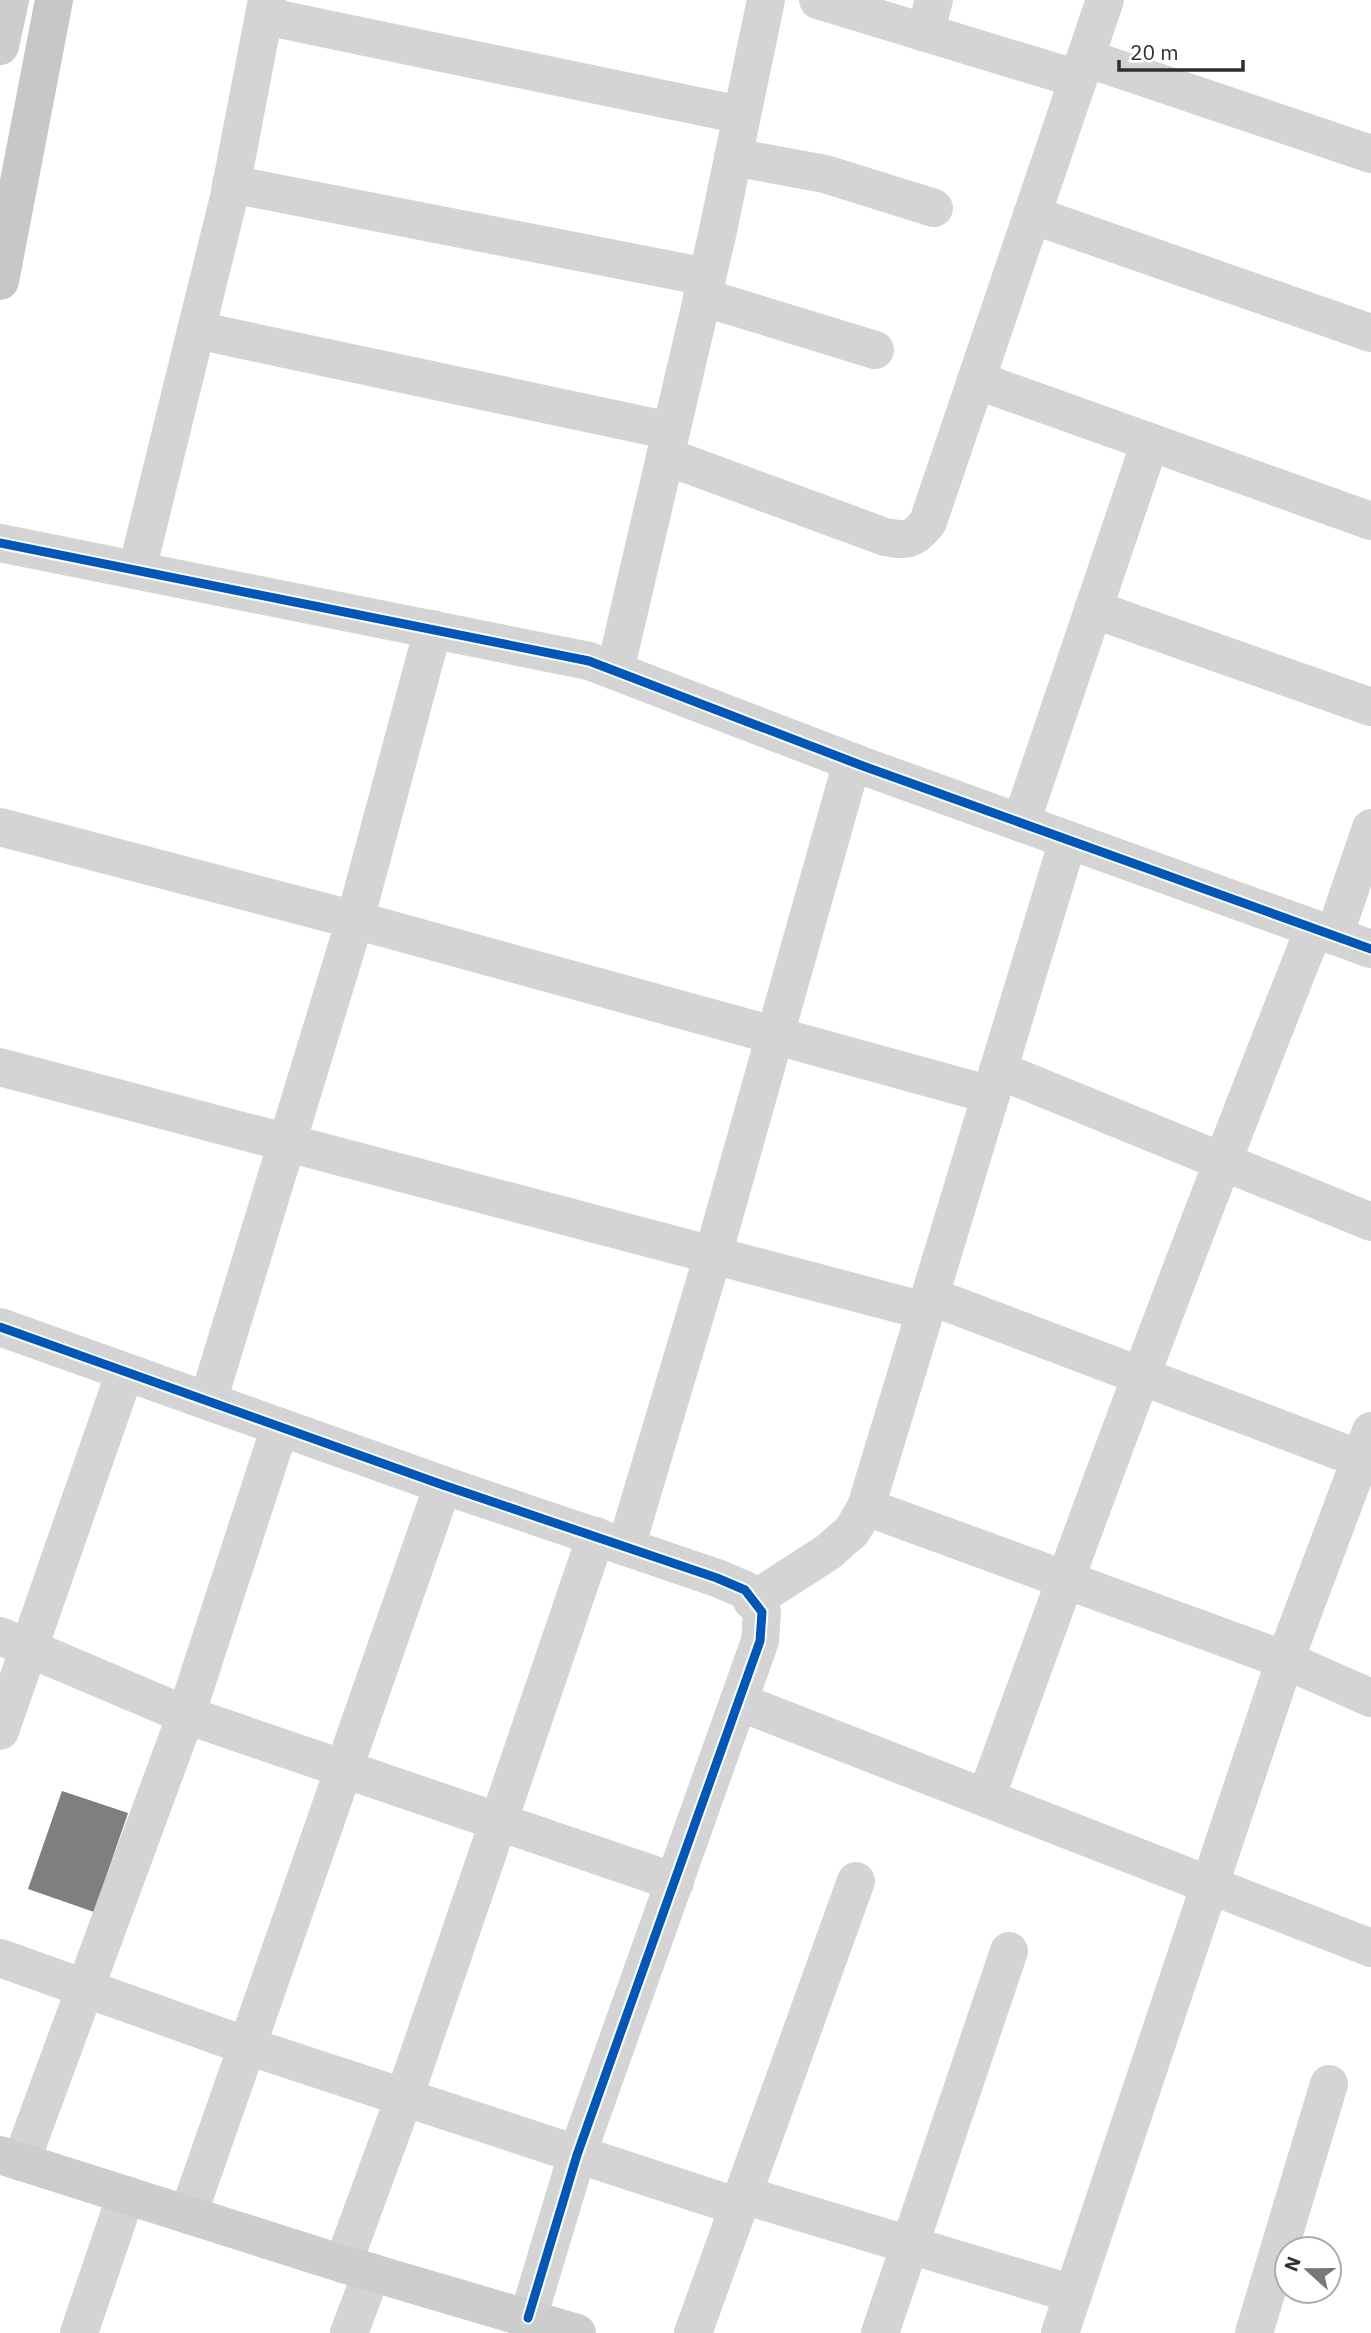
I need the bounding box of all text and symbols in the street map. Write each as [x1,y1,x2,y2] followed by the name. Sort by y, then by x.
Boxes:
[1119,28,1243,72] scale bar
[1130,38,1179,66] text: 20 m
[1273,2235,1343,2305] north arrow
[1278,2253,1306,2275] text: N

